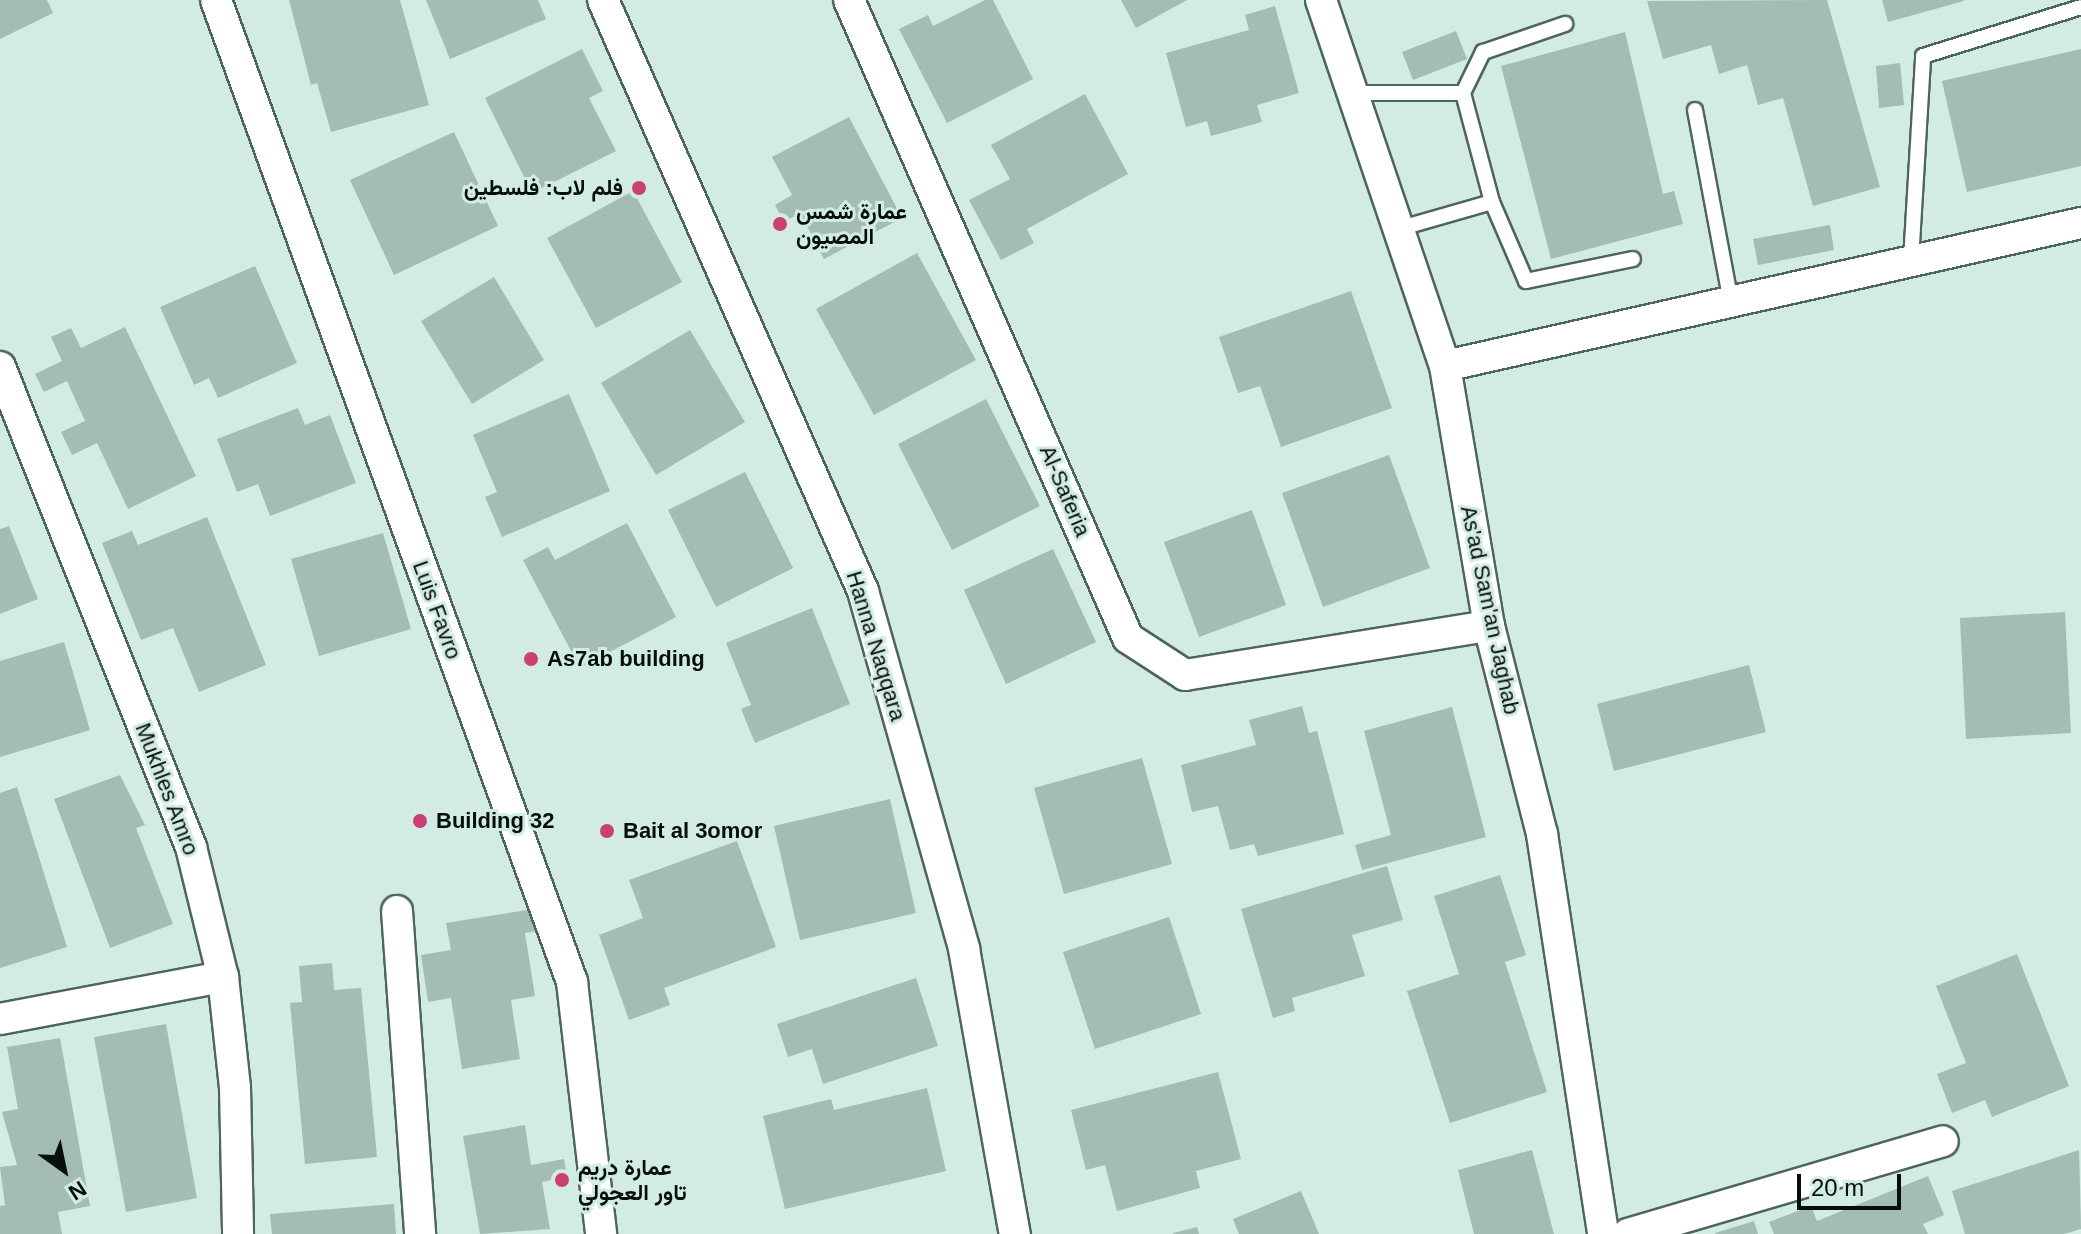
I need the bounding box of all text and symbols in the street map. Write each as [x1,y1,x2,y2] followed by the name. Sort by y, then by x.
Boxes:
[464,175,623,201] place label: فلم لاب: فلسطين
[630,179,648,197] marker: فلم لاب: فلسطين
[796,198,907,250] place label: عمارة شمس المصيون
[771,215,789,233] marker: عمارة شمس المصيون
[1034,441,1096,541] street label: Al-Saferia
[1455,503,1525,717] street label: As'ad Sam'an Jaghab
[407,557,467,663] street label: Luis Favro
[841,568,911,724] street label: Hanna Naqqara
[547,646,705,672] place label: As7ab building
[522,650,540,668] marker: As7ab building
[129,719,205,859] street label: Mukhles Amro
[436,808,555,834] place label: Building 32
[411,812,429,830] marker: Building 32
[623,818,762,844] place label: Bait al 3omor
[598,822,616,840] marker: Bait al 3omor
[24,1130,104,1210] north arrow
[578,1154,687,1206] place label: عمارة دريم تاور العجولي
[1801,1158,1905,1208] scale bar
[553,1171,571,1189] marker: عمارة دريم تاور العجولي
[1811,1174,1864,1201] text: 20 m
[64,1176,91,1205] text: N

